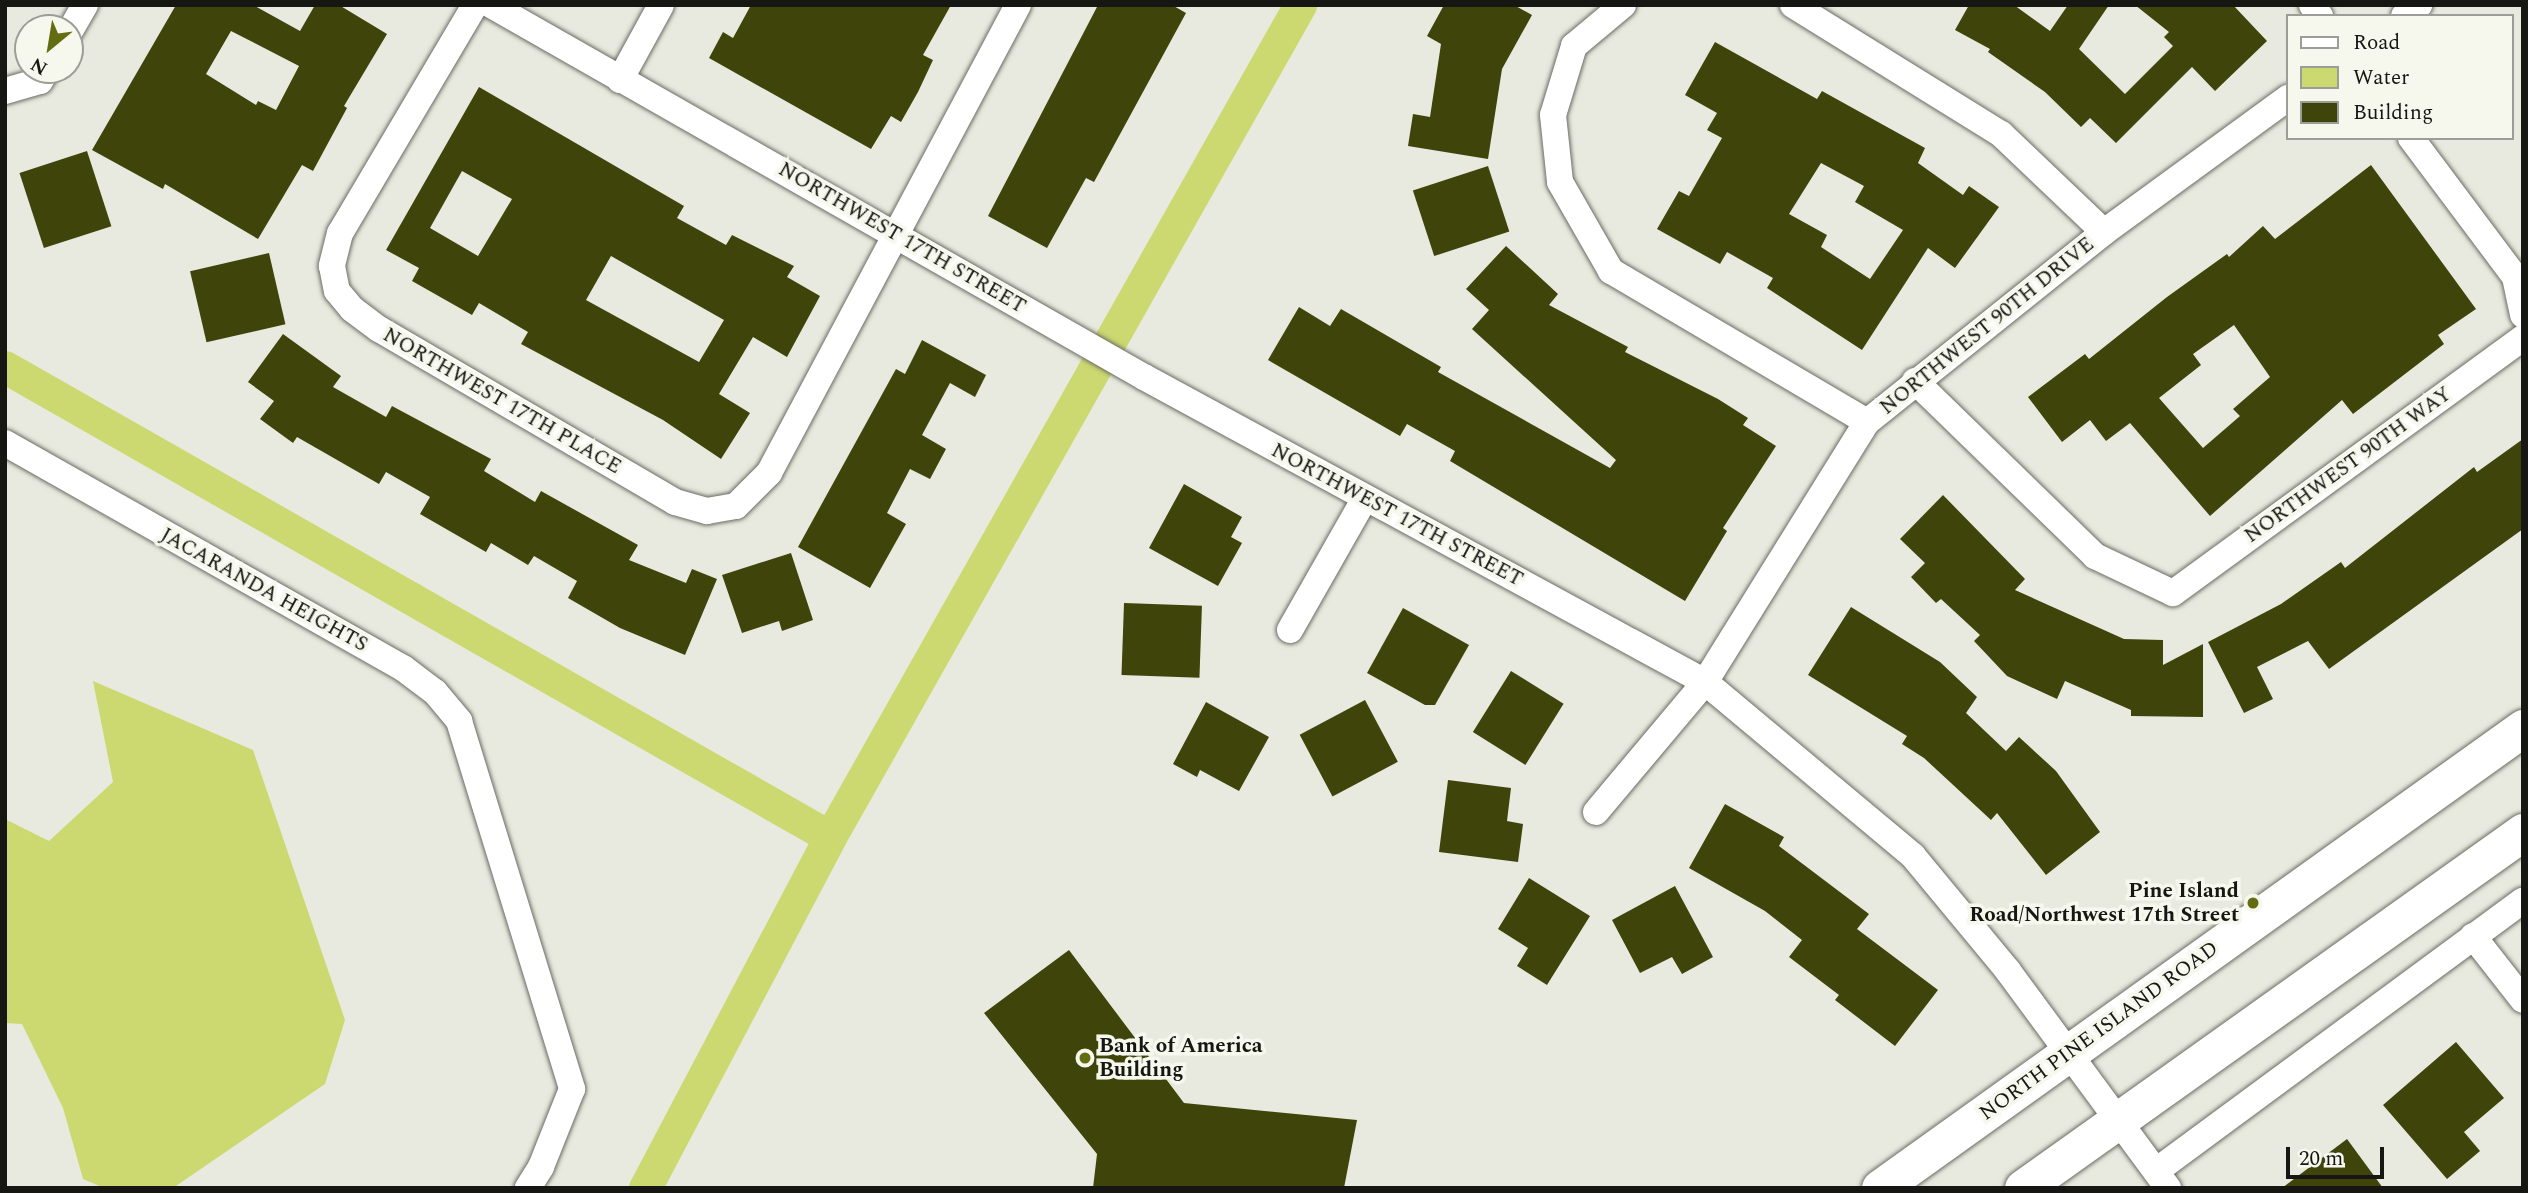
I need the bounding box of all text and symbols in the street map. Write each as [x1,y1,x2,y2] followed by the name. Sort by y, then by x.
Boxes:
[14,14,84,84] north arrow
[2286,14,2514,140] legend
[2353,27,2400,59] text: Road
[25,49,53,82] text: N
[2353,62,2409,94] text: Water
[2353,97,2433,129] text: Building
[774,157,1030,319] street label: NORTHWEST 17TH STREET
[1875,232,2099,420] street label: NORTHWEST 90TH DRIVE
[378,322,626,480] street label: NORTHWEST 17TH PLACE
[2240,381,2456,549] street label: NORTHWEST 90TH WAY
[1267,438,1527,592] street label: NORTHWEST 17TH STREET
[156,522,372,658] street label: JACARANDA HEIGHTS
[1969,878,2239,928] place label: Pine Island Road/Northwest 17th Street
[2245,895,2261,911] marker: Pine Island Road/Northwest 17th Street
[1975,936,2223,1126] street label: NORTH PINE ISLAND ROAD
[1099,1033,1263,1083] place label: Bank of America Building
[1077,1050,1093,1066] marker: Bank of America Building
[2290,1134,2388,1178] scale bar
[2299,1143,2343,1175] text: 20 m

